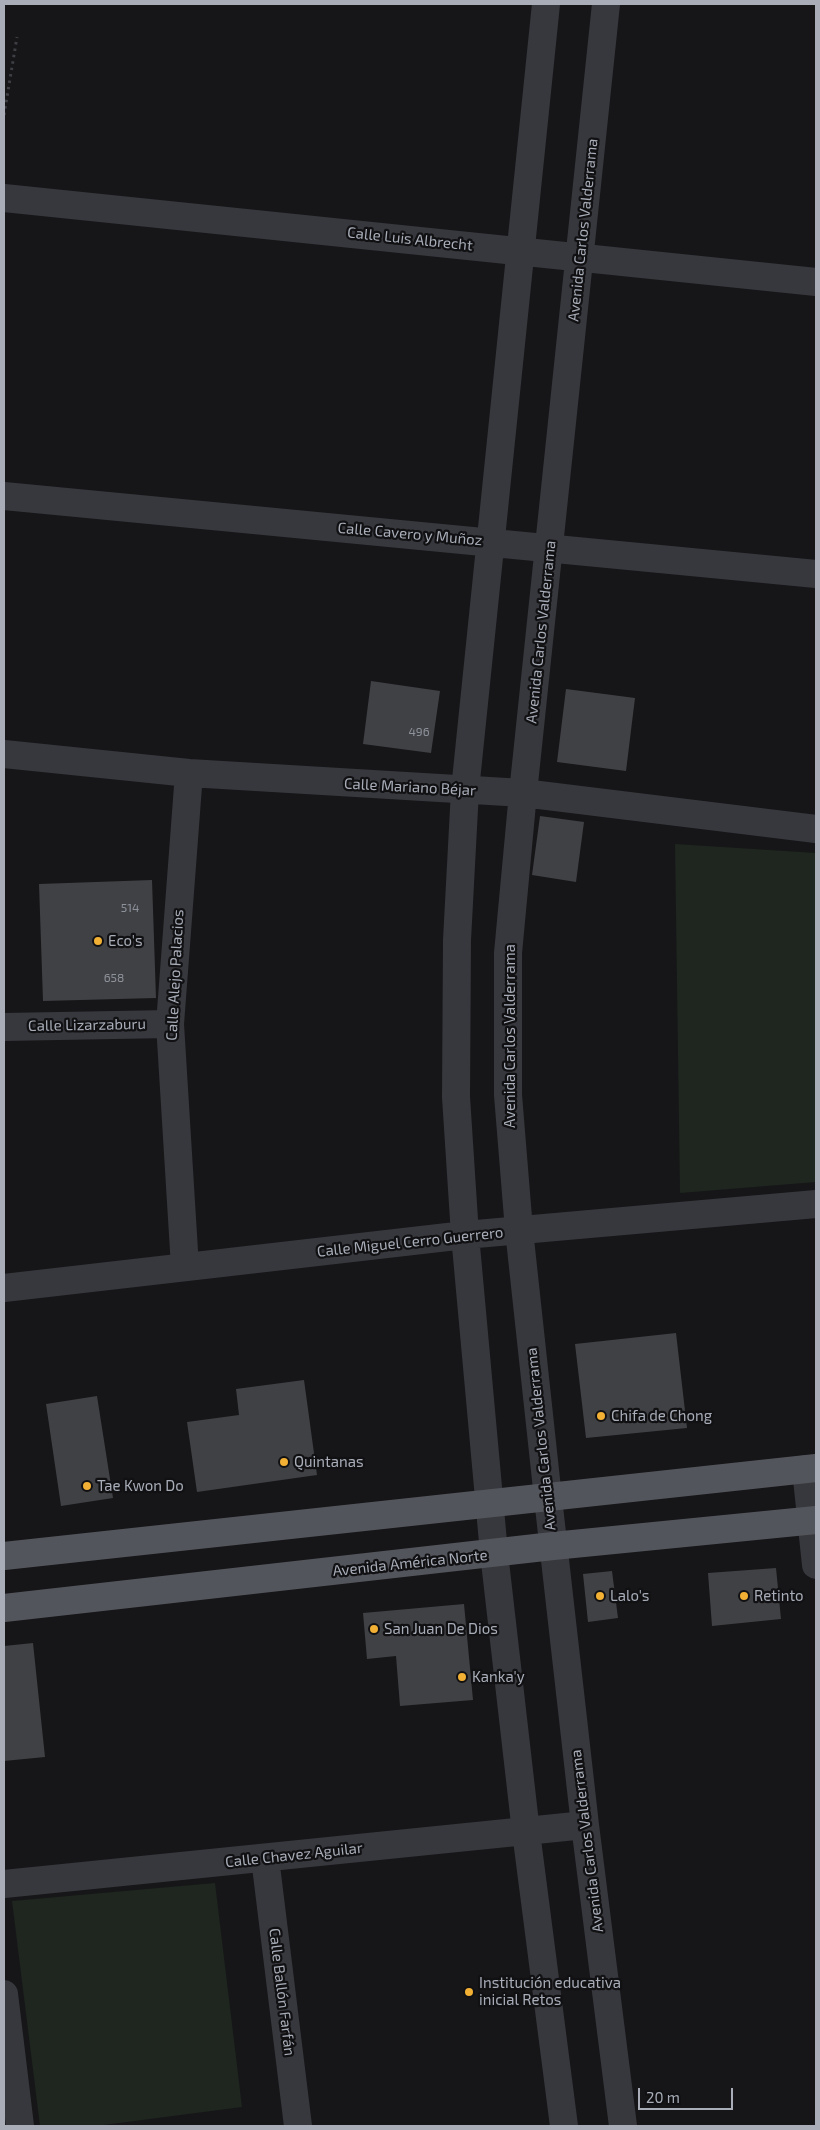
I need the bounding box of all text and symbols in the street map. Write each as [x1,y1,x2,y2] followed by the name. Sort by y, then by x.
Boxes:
[564,138,602,322] street label: Avenida Carlos Valderrama
[346,223,474,255] street label: Calle Luis Albrecht
[337,519,483,549] street label: Calle Cavero y Muñoz
[522,540,560,724] street label: Avenida Carlos Valderrama
[408,725,430,739] house number: 496
[343,775,477,799] street label: Calle Mariano Béjar
[121,901,139,915] house number: 514
[163,909,187,1041] street label: Calle Alejo Palacios
[108,932,143,950] place label: Eco's
[92,935,104,947] marker: Eco's
[501,944,519,1128] street label: Avenida Carlos Valderrama
[104,971,124,985] house number: 658
[28,1015,146,1035] street label: Calle Lizarzaburu
[316,1223,504,1261] street label: Calle Miguel Cerro Guerrero
[522,1347,560,1531] street label: Avenida Carlos Valderrama
[611,1407,712,1425] place label: Chifa de Chong
[595,1410,607,1422] marker: Chifa de Chong
[294,1453,364,1471] place label: Quintanas
[278,1456,290,1468] marker: Quintanas
[97,1477,184,1495] place label: Tae Kwon Do
[81,1480,93,1492] marker: Tae Kwon Do
[332,1546,488,1580] street label: Avenida América Norte
[610,1587,649,1605] place label: Lalo's
[754,1587,804,1605] place label: Retinto
[594,1590,606,1602] marker: Lalo's
[738,1590,750,1602] marker: Retinto
[384,1620,498,1638] place label: San Juan De Dios
[368,1623,380,1635] marker: San Juan De Dios
[472,1668,525,1686] place label: Kanka'y
[456,1671,468,1683] marker: Kanka'y
[567,1749,607,1933] street label: Avenida Carlos Valderrama
[224,1839,364,1871] street label: Calle Chavez Aguilar
[265,1927,299,2057] street label: Calle Ballón Farfán
[479,1974,621,2009] place label: Institución educativa inicial Retos
[463,1986,475,1998] marker: Institución educativa inicial Retos
[640,2078,735,2110] scale bar
[646,2088,680,2106] text: 20 m

